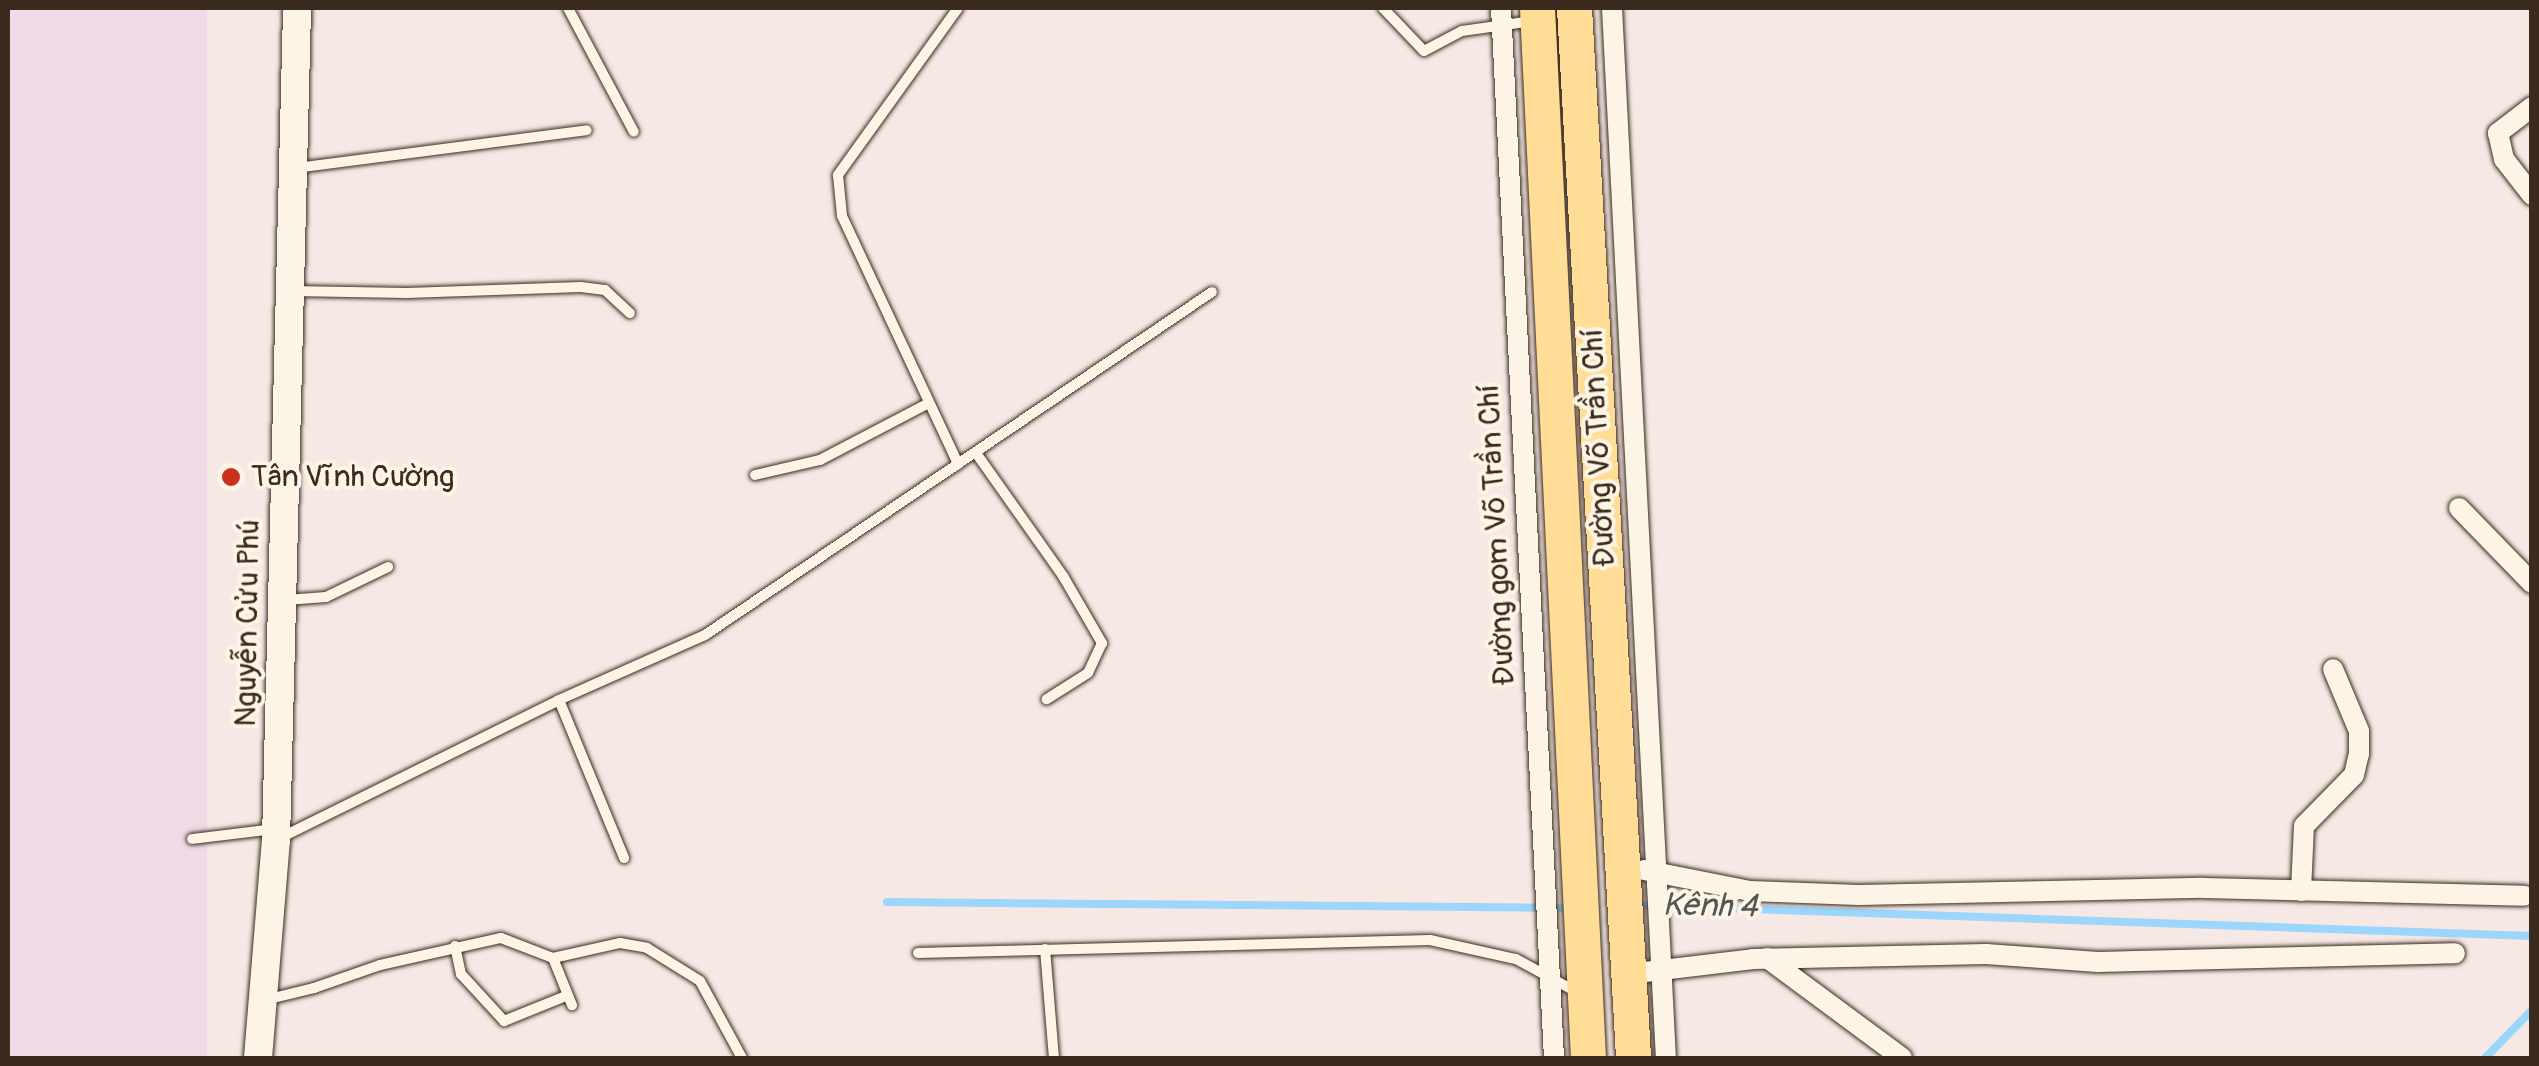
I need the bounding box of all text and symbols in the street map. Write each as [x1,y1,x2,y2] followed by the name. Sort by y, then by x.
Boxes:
[1575,328,1623,568] street label: Đường Võ Trần Chí
[1471,383,1523,687] street label: Đường gom Võ Trần Chí
[251,459,454,495] place label: Tân Vĩnh Cường
[220,466,242,488] marker: Tân Vĩnh Cường
[228,519,268,727] street label: Nguyễn Cửu Phú
[1662,886,1758,926] water label: Kênh 4

